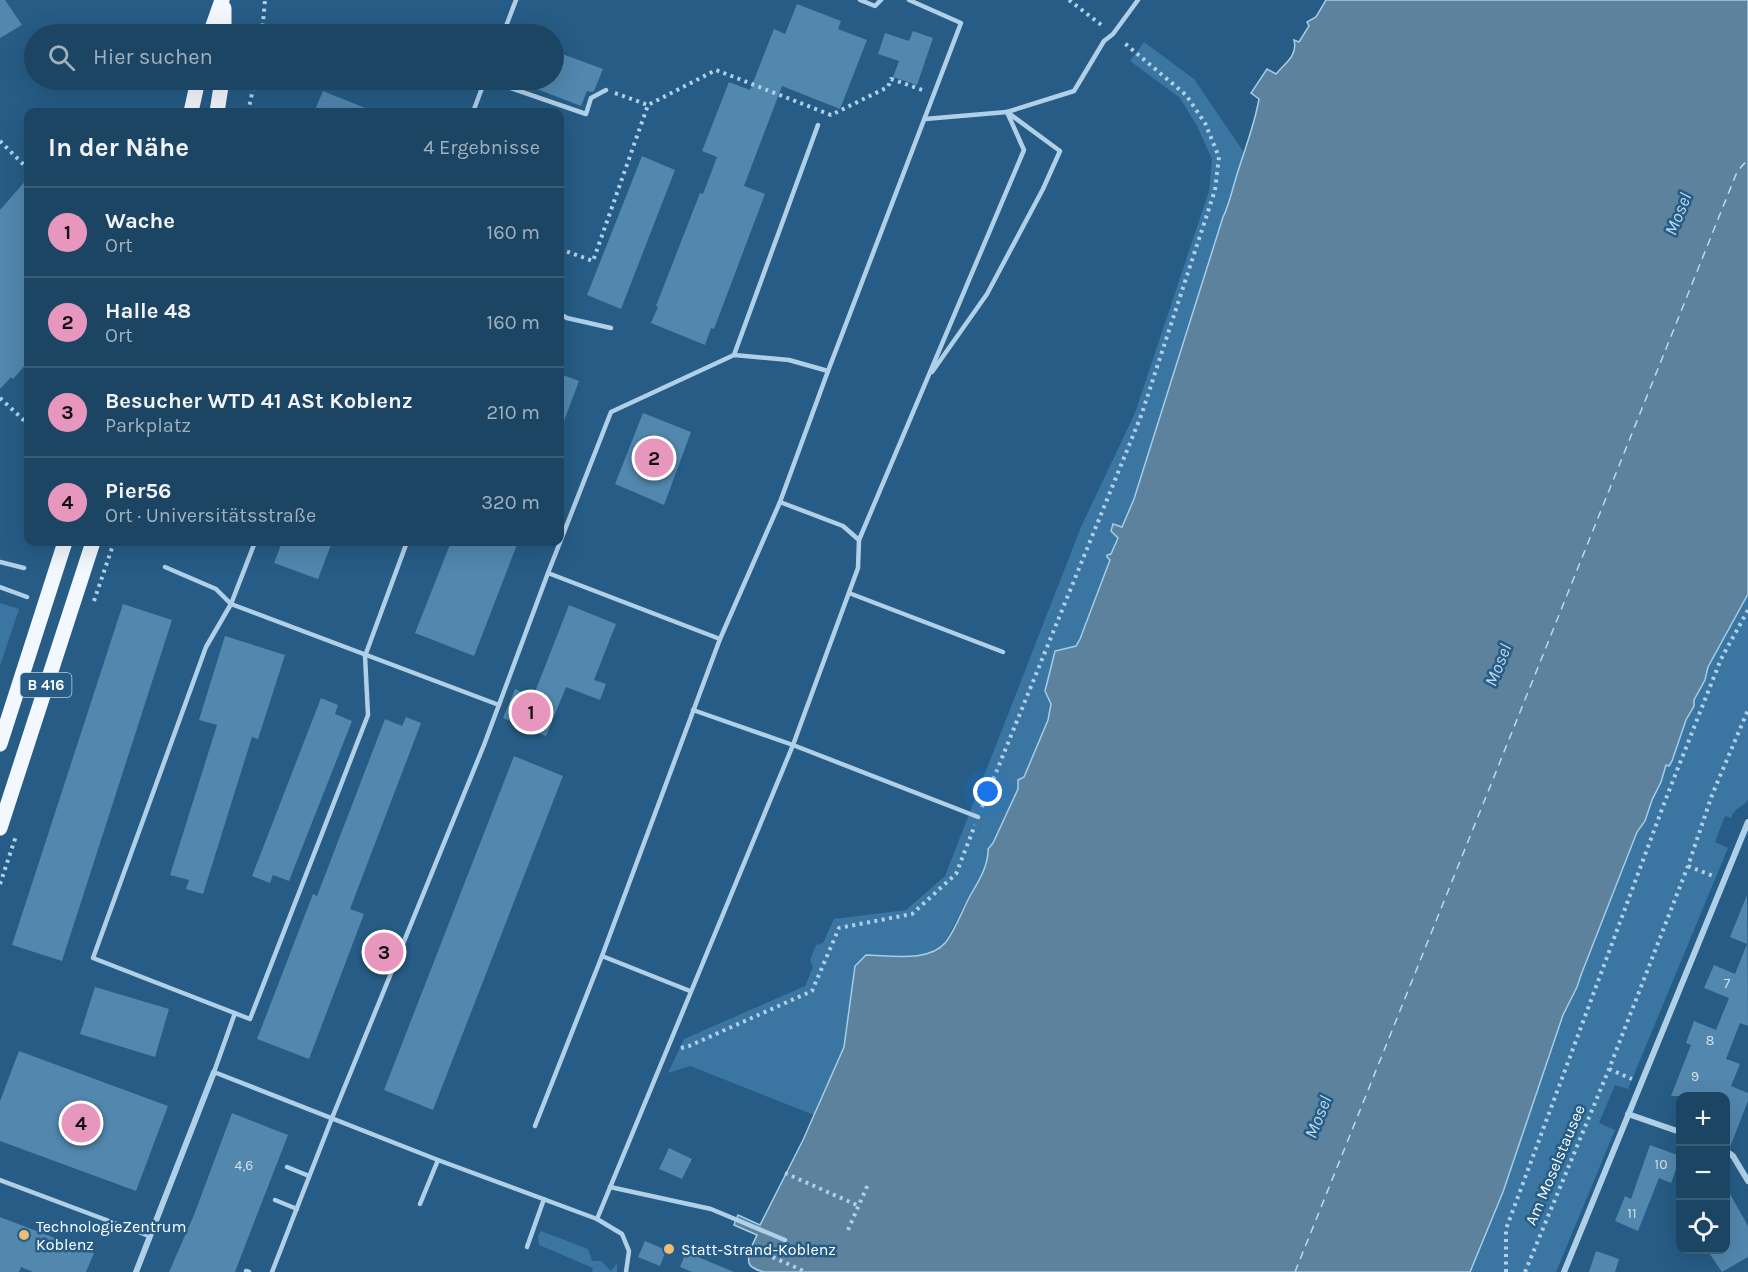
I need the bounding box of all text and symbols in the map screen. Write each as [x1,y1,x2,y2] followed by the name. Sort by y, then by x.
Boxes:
[24,24,564,90] search box
[45,41,78,74] icon: search
[93,44,213,70] text: Hier suchen
[48,132,189,163] text: In der Nähe
[423,136,540,159] text: 4 Ergebnisse
[1660,189,1697,239] water label: Mosel
[105,208,175,234] text: Wache
[64,221,71,244] text: 1
[487,221,540,244] text: 160 m
[105,234,133,257] text: Ort
[105,298,191,324] text: Halle 48
[61,311,74,334] text: 2
[487,311,540,334] text: 160 m
[105,324,133,347] text: Ort
[105,388,413,414] text: Besucher WTD 41 ASt Koblenz
[61,401,74,424] text: 3
[486,401,540,424] text: 210 m
[105,414,191,437] text: Parkplatz
[634,436,674,480] pin: 2
[105,478,171,504] text: Pier56
[62,491,73,514] text: 4
[481,491,540,514] text: 320 m
[105,504,316,527] text: Ort · Universitätsstraße
[1480,640,1517,690] water label: Mosel
[20,673,72,697] road number: B 416
[512,690,550,734] pin: 1
[973,777,1002,806] your location
[364,930,404,974] pin: 3
[1724,975,1731,992] house number: 7
[1706,1032,1714,1049] house number: 8
[1691,1068,1699,1085] house number: 9
[1300,1092,1337,1142] water label: Mosel
[1676,1092,1730,1254] map controls
[1676,1092,1730,1146] button: +
[62,1100,100,1146] pin: 4
[1521,1102,1589,1228] street label: Am Moselstausee
[1676,1146,1730,1200] button: −
[1655,1156,1667,1173] house number: 10
[235,1157,253,1174] house number: 4,6
[1676,1200,1730,1254] button: locate
[1627,1205,1637,1222] house number: 11
[36,1217,186,1254] place label: TechnologieZentrum Koblenz
[17,1228,31,1242] marker: TechnologieZentrum Koblenz
[681,1240,836,1259] place label: Statt-Strand-Koblenz
[662,1242,676,1256] marker: Statt-Strand-Koblenz

